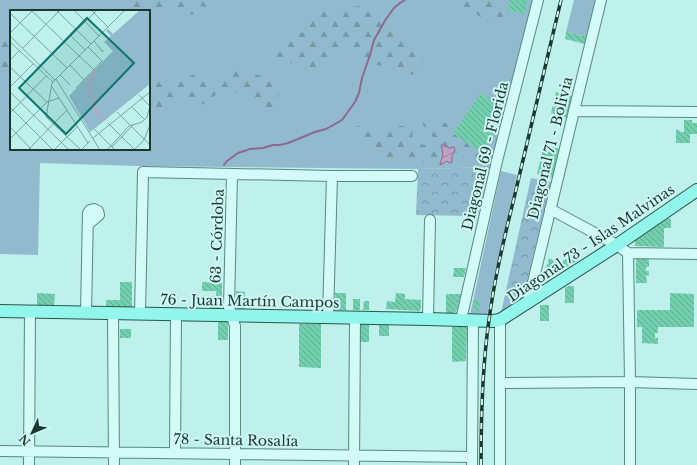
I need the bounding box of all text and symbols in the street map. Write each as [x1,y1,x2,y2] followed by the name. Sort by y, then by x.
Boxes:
[10,10,150,150] inset map
[524,75,576,221] street label: Diagonal 71 - Bolivia
[458,80,512,232] street label: Diagonal 69 - Florida
[504,180,678,306] street label: Diagonal 73 - Islas Malvinas
[206,188,228,284] street label: 63 - Córdoba
[160,290,340,312] street label: 76 - Juan Martín Campos
[12,413,52,453] north arrow
[174,430,299,450] street label: 78 - Santa Rosalía
[16,431,33,449] text: N

